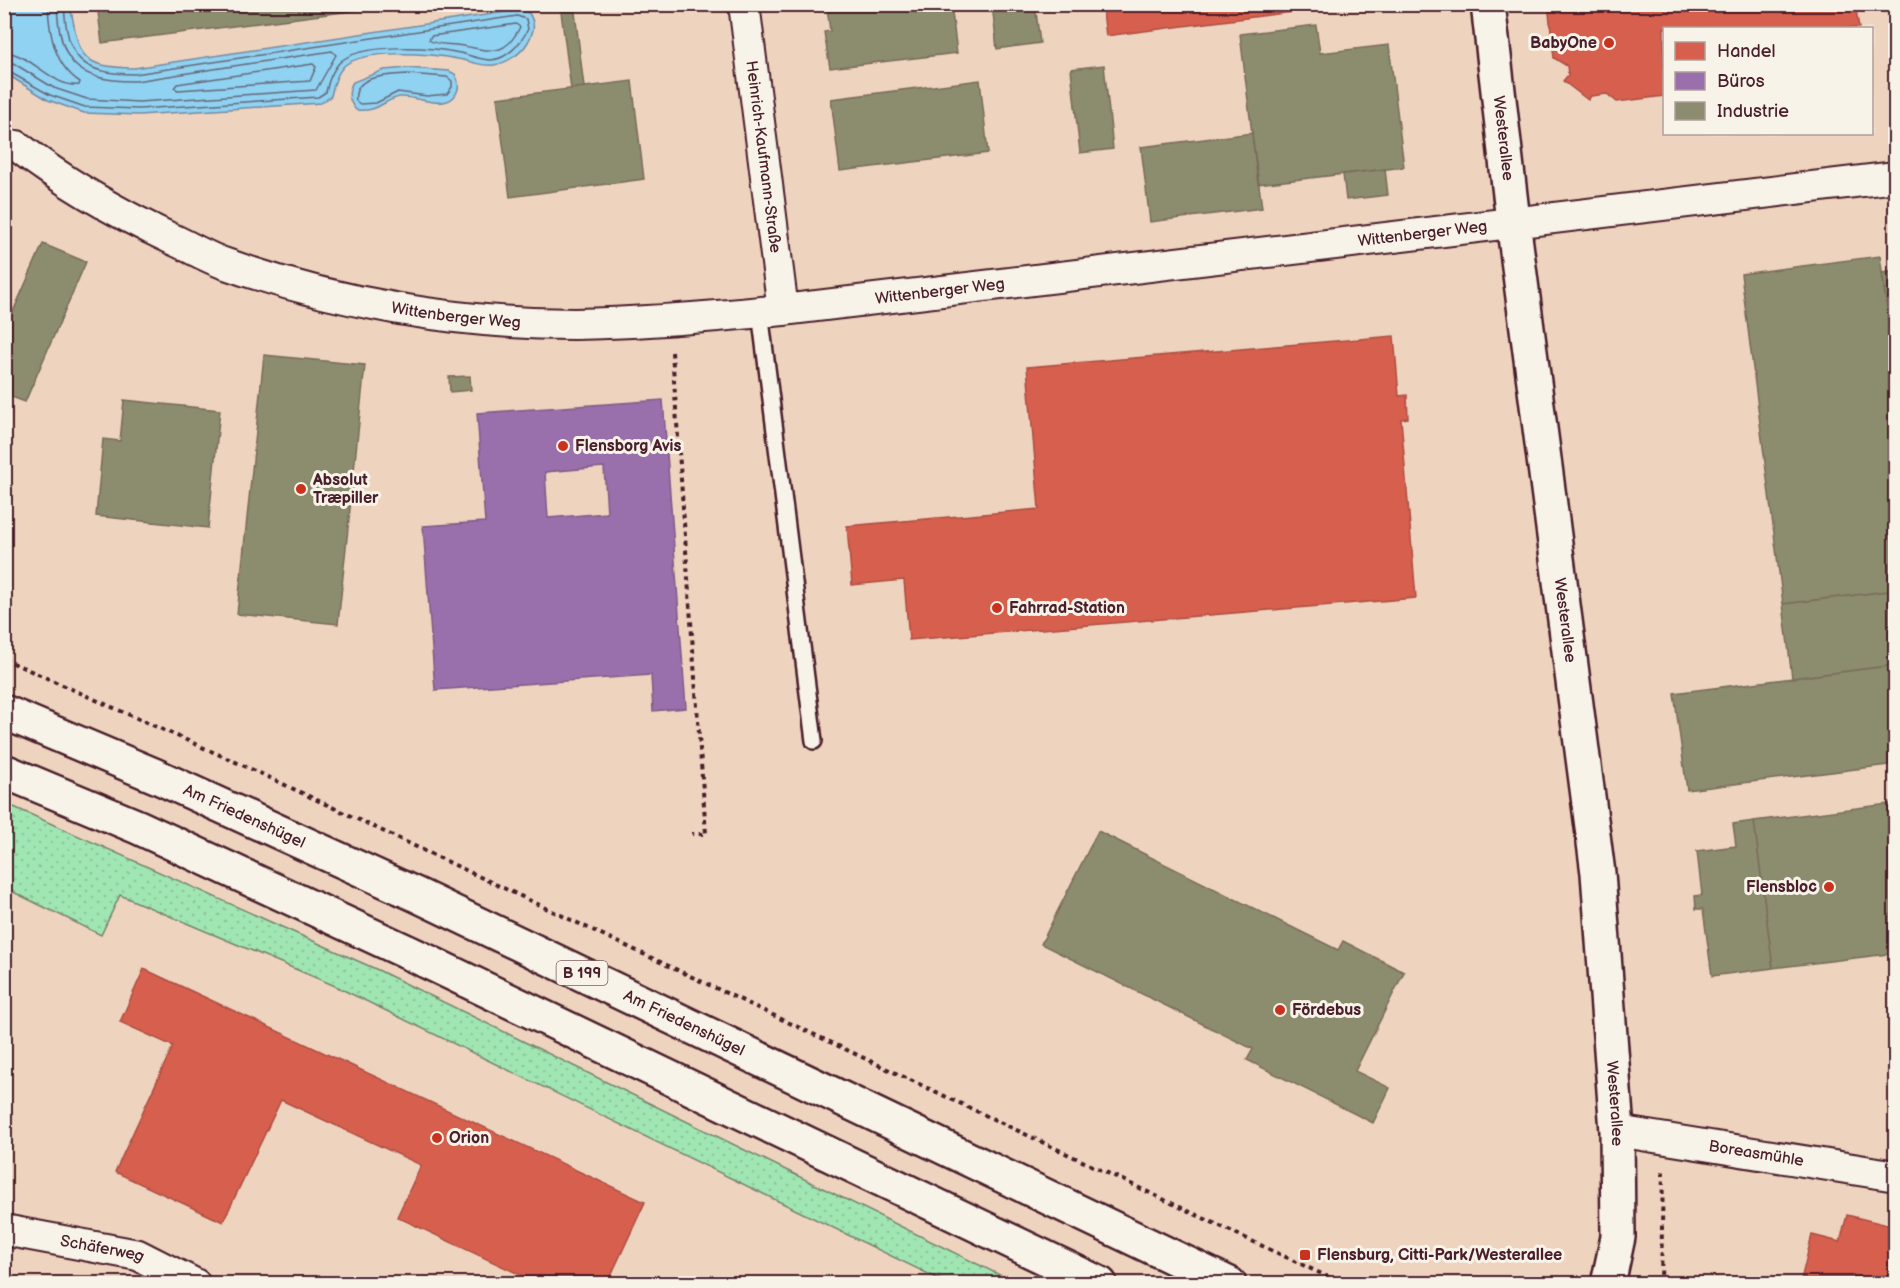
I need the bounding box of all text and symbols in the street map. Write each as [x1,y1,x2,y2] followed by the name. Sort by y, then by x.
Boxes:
[1663,27,1873,135] legend
[1530,34,1597,53] place label: BabyOne
[1602,36,1616,50] marker: BabyOne
[1717,41,1776,62] text: Handel
[742,60,785,255] street label: Heinrich-Kaufmann-Straße
[1717,71,1765,92] text: Büros
[1489,94,1518,182] street label: Westerallee
[1717,101,1789,122] text: Industrie
[1357,216,1488,251] street label: Wittenberger Weg
[874,274,1006,308] street label: Wittenberger Weg
[390,298,521,332] street label: Wittenberger Weg
[575,437,681,456] place label: Flensborg Avis
[556,439,570,453] marker: Flensborg Avis
[312,471,379,508] place label: Absolut Træpiller
[294,482,308,496] marker: Absolut Træpiller
[1550,577,1580,664] street label: Westerallee
[1009,599,1125,618] place label: Fahrrad-Station
[990,601,1004,615] marker: Fahrrad-Station
[180,780,308,852] street label: Am Friedenshügel
[1746,878,1817,897] place label: Flensbloc
[1822,880,1836,894] marker: Flensbloc
[556,961,608,985] road number: B 199
[621,986,748,1060] street label: Am Friedenshügel
[1292,1001,1361,1020] place label: Fördebus
[1273,1003,1287,1017] marker: Fördebus
[1602,1060,1627,1147] street label: Westerallee
[449,1129,489,1148] place label: Orion
[430,1131,444,1145] marker: Orion
[1707,1136,1806,1171] street label: Boreasmühle
[59,1231,148,1266] street label: Schäferweg
[1317,1246,1562,1265] place label: Flensburg, Citti-Park/Westerallee
[1298,1248,1312,1262] marker: Flensburg, Citti-Park/Westerallee

